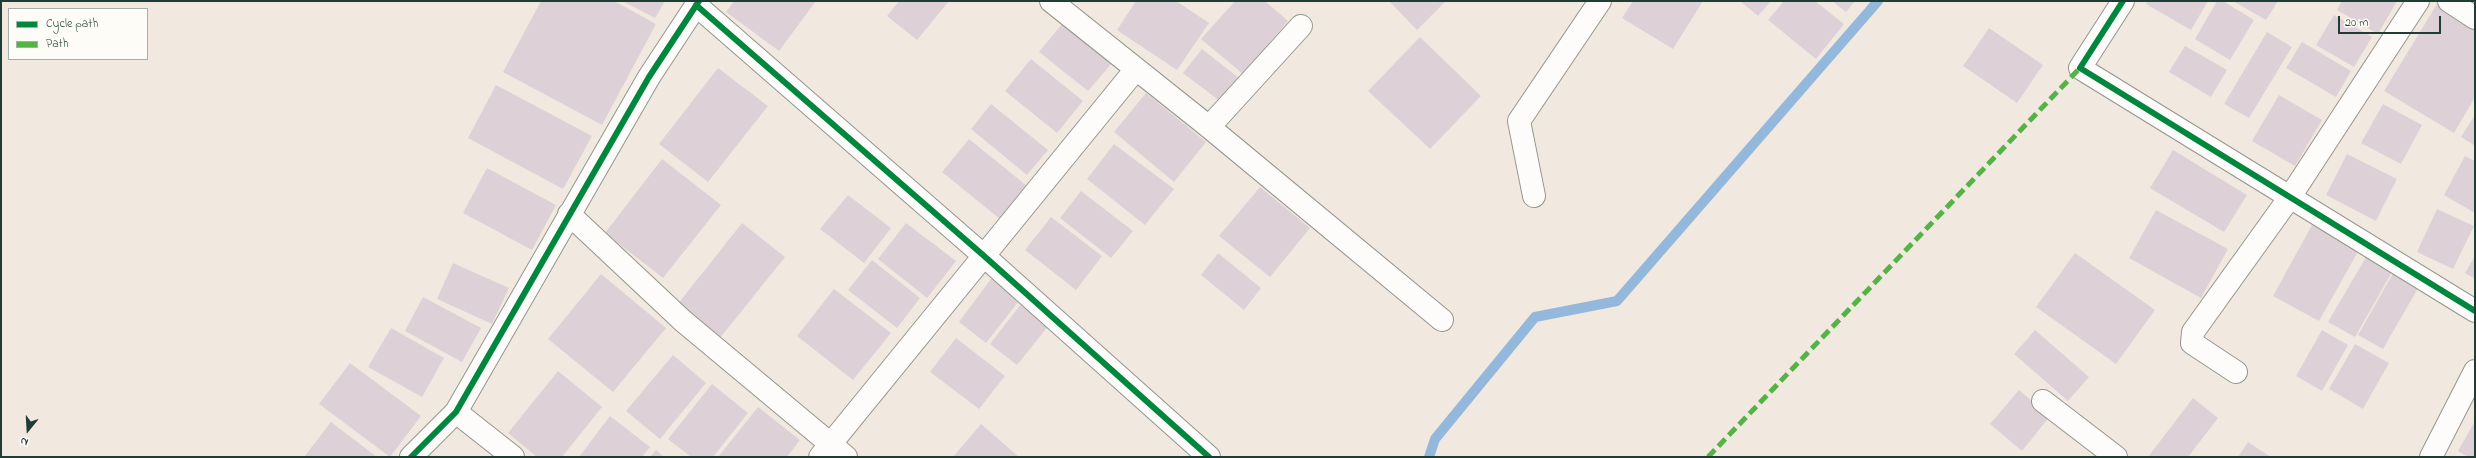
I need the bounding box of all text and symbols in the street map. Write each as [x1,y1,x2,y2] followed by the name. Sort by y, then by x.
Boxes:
[8,8,148,60] legend
[2340,8,2443,34] scale bar
[2345,14,2368,32] text: 20 m
[46,15,98,33] text: Cycle path
[46,35,68,53] text: Path
[8,410,48,450] north arrow
[18,433,30,450] text: N

